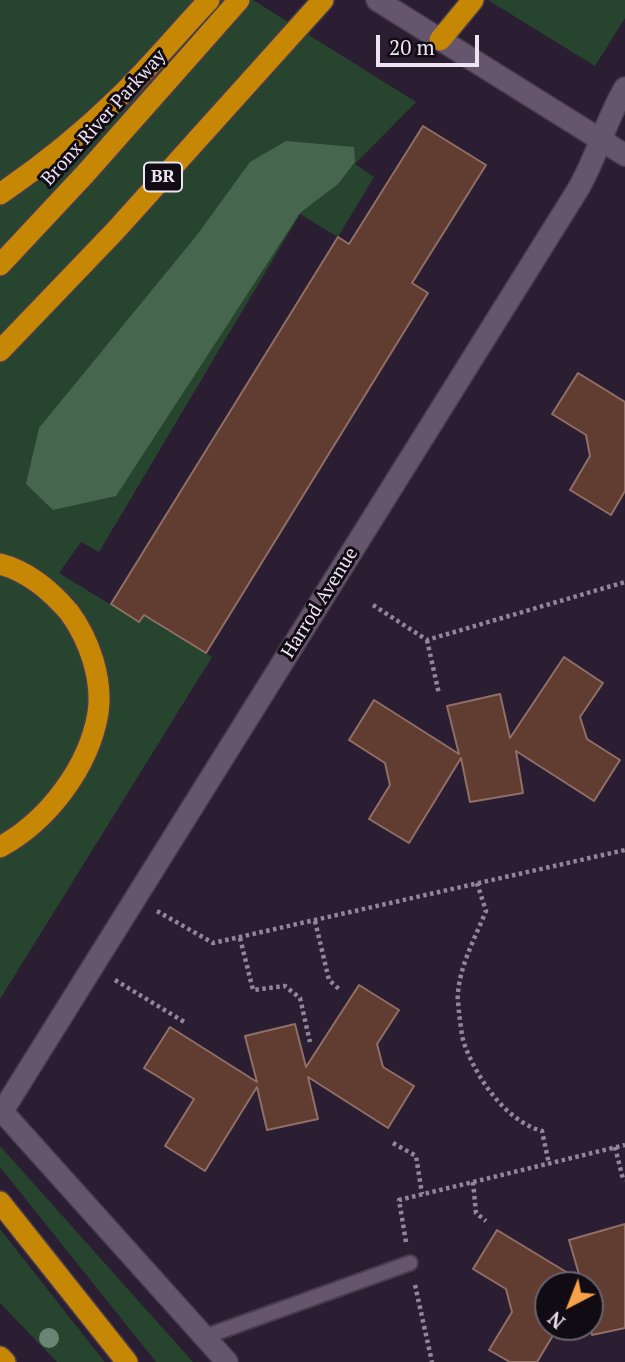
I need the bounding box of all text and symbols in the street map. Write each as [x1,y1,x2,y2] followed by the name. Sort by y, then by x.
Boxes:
[380,21,483,65] scale bar
[389,33,435,61] text: 20 m
[37,45,171,191] street label: Bronx River Parkway
[144,162,182,192] road number: BR
[277,544,363,662] street label: Harrod Avenue
[534,1271,604,1341] north arrow
[542,1306,570,1335] text: N

